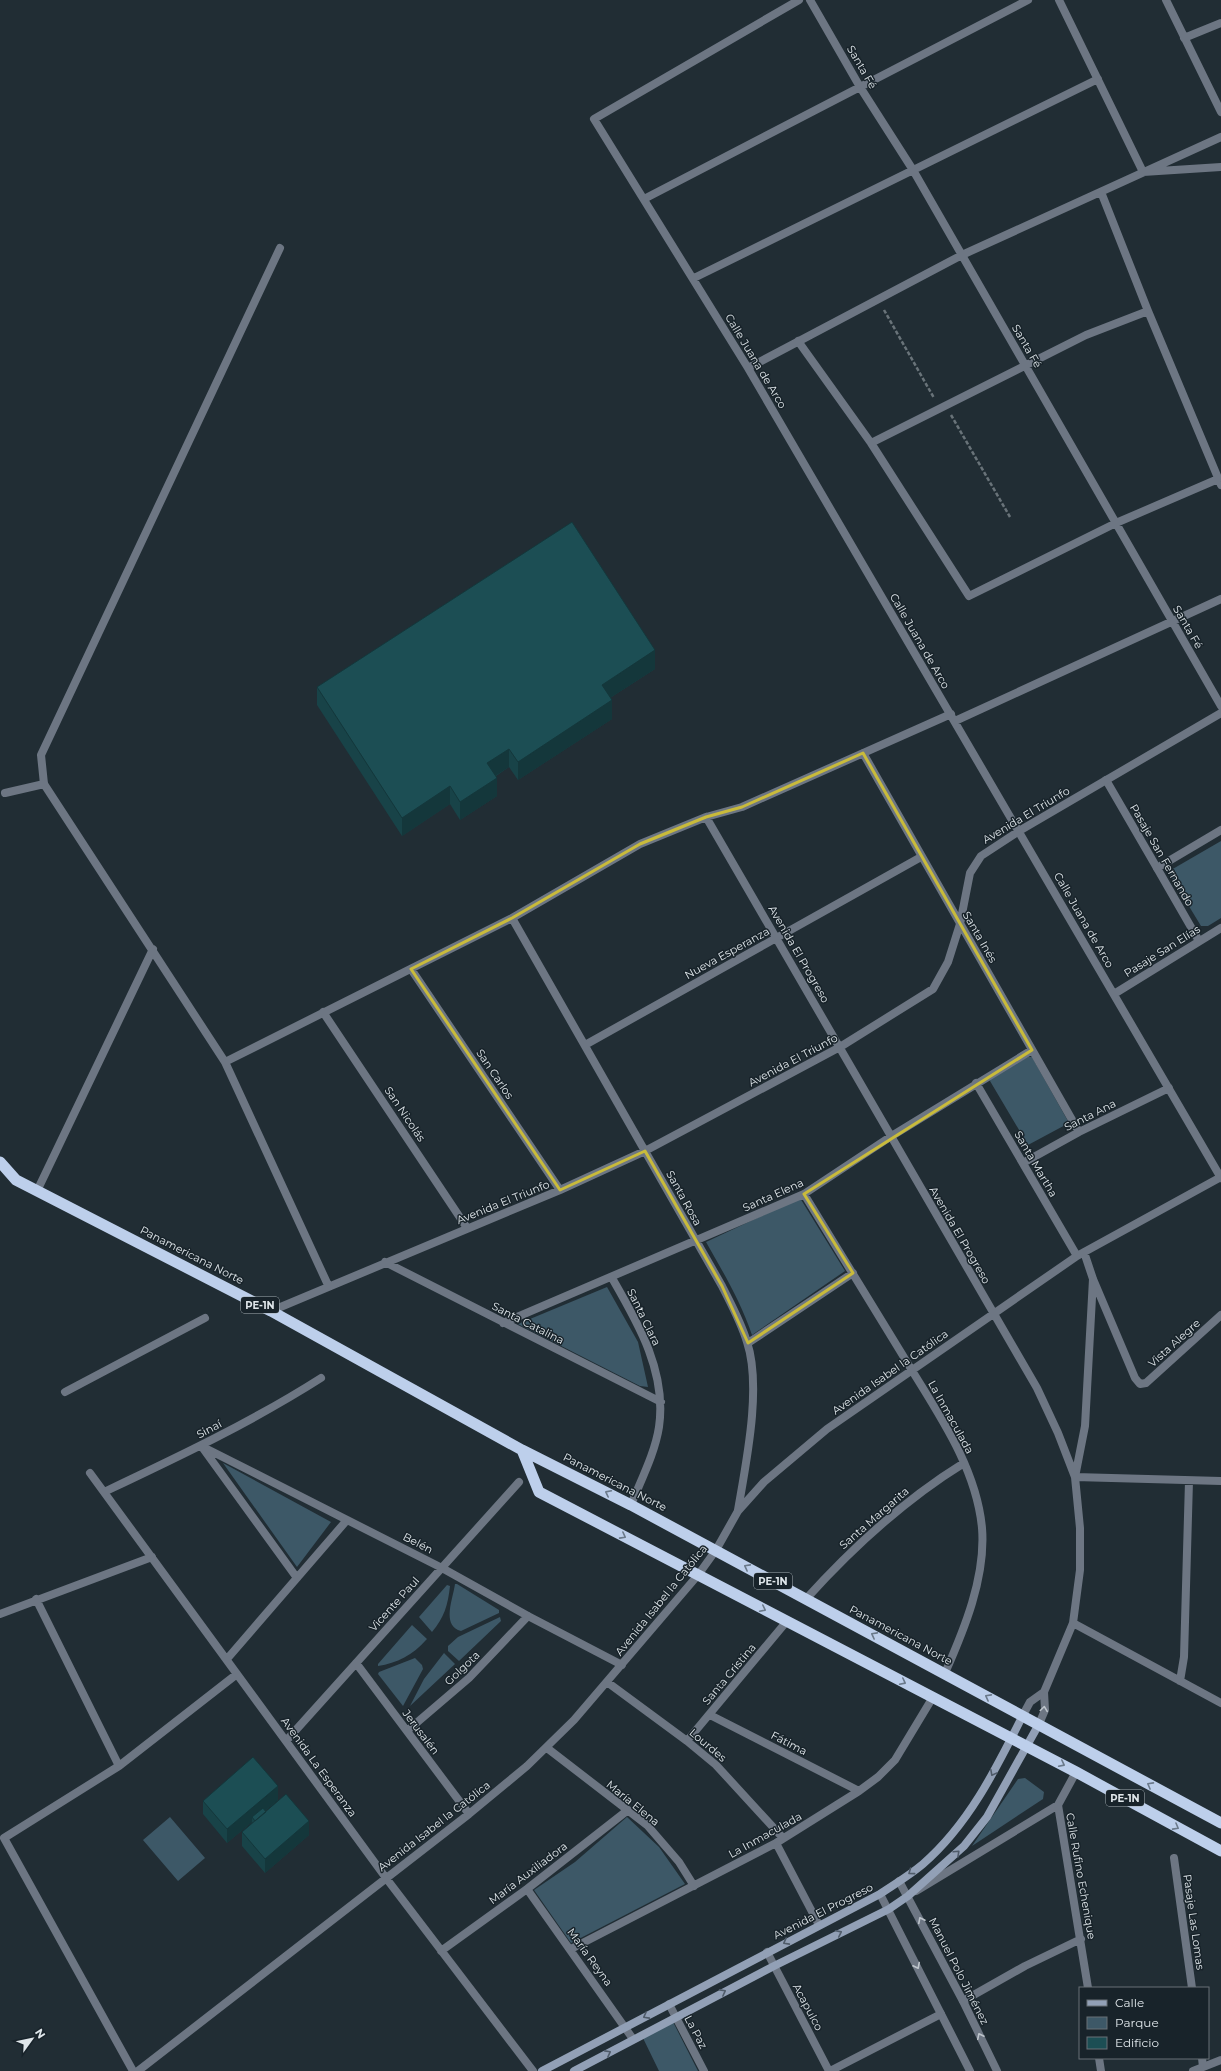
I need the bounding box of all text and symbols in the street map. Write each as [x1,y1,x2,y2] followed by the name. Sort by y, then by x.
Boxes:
[844,43,880,91] street label: Santa Fé
[722,311,790,411] street label: Calle Juana de Arco
[1009,322,1045,370] street label: Santa Fé
[887,591,953,691] street label: Calle Juana de Arco
[1170,603,1206,651] street label: Santa Fé
[980,783,1072,847] street label: Avenida El Triunfo
[1127,801,1197,909] street label: Pasaje San Fernando
[1051,870,1117,970] street label: Calle Juana de Arco
[765,903,833,1005] street label: Avenida El Progreso
[960,909,1001,966] street label: Santa Inés
[1121,922,1203,980] street label: Pasaje San Elías
[682,924,772,982] street label: Nueva Esperanza
[746,1030,840,1089] street label: Avenida El Triunfo
[473,1046,517,1102] street label: San Carlos
[381,1084,429,1145] street label: San Nicolás
[1062,1096,1118,1134] street label: Santa Ana
[1011,1128,1061,1200] street label: Santa Martha
[663,1168,705,1228] street label: Santa Rosa
[740,1175,806,1215] street label: Santa Elena
[454,1177,552,1227] street label: Avenida El Triunfo
[926,1184,994,1286] street label: Avenida El Progreso
[138,1223,247,1287] street label: Panamericana Norte
[624,1286,664,1348] street label: Santa Clara
[241,1297,279,1313] road number: PE-1N
[490,1299,566,1347] street label: Santa Catalina
[1145,1316,1203,1370] street label: Vista Alegre
[829,1326,951,1418] street label: Avenida Isabel la Católica
[925,1378,977,1456] street label: La Inmaculada
[194,1416,225,1441] street label: Sinaí
[561,1450,670,1514] street label: Panamericana Norte
[836,1484,912,1552] street label: Santa Margarita
[604,1490,612,1498] one-way arrow
[401,1530,435,1556] street label: Belén
[619,1531,626,1539] one-way arrow
[612,1542,710,1658] street label: Avenida Isabel la Católica
[744,1564,751,1572] one-way arrow
[754,1573,792,1589] road number: PE-1N
[366,1574,422,1634] street label: Vicente Paul
[847,1602,955,1668] street label: Panamericana Norte
[759,1604,766,1612] one-way arrow
[871,1632,878,1640] one-way arrow
[699,1640,759,1708] street label: Santa Cristina
[441,1648,483,1688] street label: Golgota
[899,1677,907,1685] one-way arrow
[985,1694,992,1701] one-way arrow
[1039,1705,1048,1712] one-way arrow
[399,1706,442,1757] street label: Jerusalén
[278,1714,360,1820] street label: Avenida La Esperanza
[686,1725,730,1765] street label: Lourdes
[769,1728,809,1758] street label: Fátima
[1058,1760,1065,1767] one-way arrow
[990,1768,997,1776] one-way arrow
[604,1777,662,1829] street label: María Elena
[375,1778,493,1874] street label: Avenida Isabel la Católica
[1147,1782,1154,1789] one-way arrow
[1106,1790,1144,1806] road number: PE-1N
[726,1809,804,1861] street label: La Inmaculada
[1063,1812,1099,1941] street label: Calle Rufino Echenique
[1172,1822,1179,1829] one-way arrow
[486,1839,570,1907] street label: María Auxiliadora
[952,1850,960,1857] one-way arrow
[909,1868,916,1875] one-way arrow
[1180,1873,1208,1971] street label: Pasaje Las Lomas
[771,1880,875,1942] street label: Avenida El Progreso
[926,1915,992,2027] street label: Manuel Polo Jiménez
[918,1917,926,1924] one-way arrow
[564,1925,616,1989] street label: María Reyna
[835,1930,842,1938] one-way arrow
[783,1938,790,1945] one-way arrow
[912,1962,920,1969] one-way arrow
[790,1981,826,2033] street label: Acapulco
[1079,1987,1209,2059] legend
[719,1989,726,1997] one-way arrow
[1115,1995,1144,2010] text: Calle
[643,2011,650,2019] one-way arrow
[681,2013,711,2051] street label: La Paz
[1115,2015,1159,2030] text: Parque
[12,2019,52,2059] north arrow
[32,2026,49,2041] text: N
[977,2033,985,2040] one-way arrow
[1115,2035,1159,2050] text: Edificio
[604,2050,611,2057] one-way arrow

